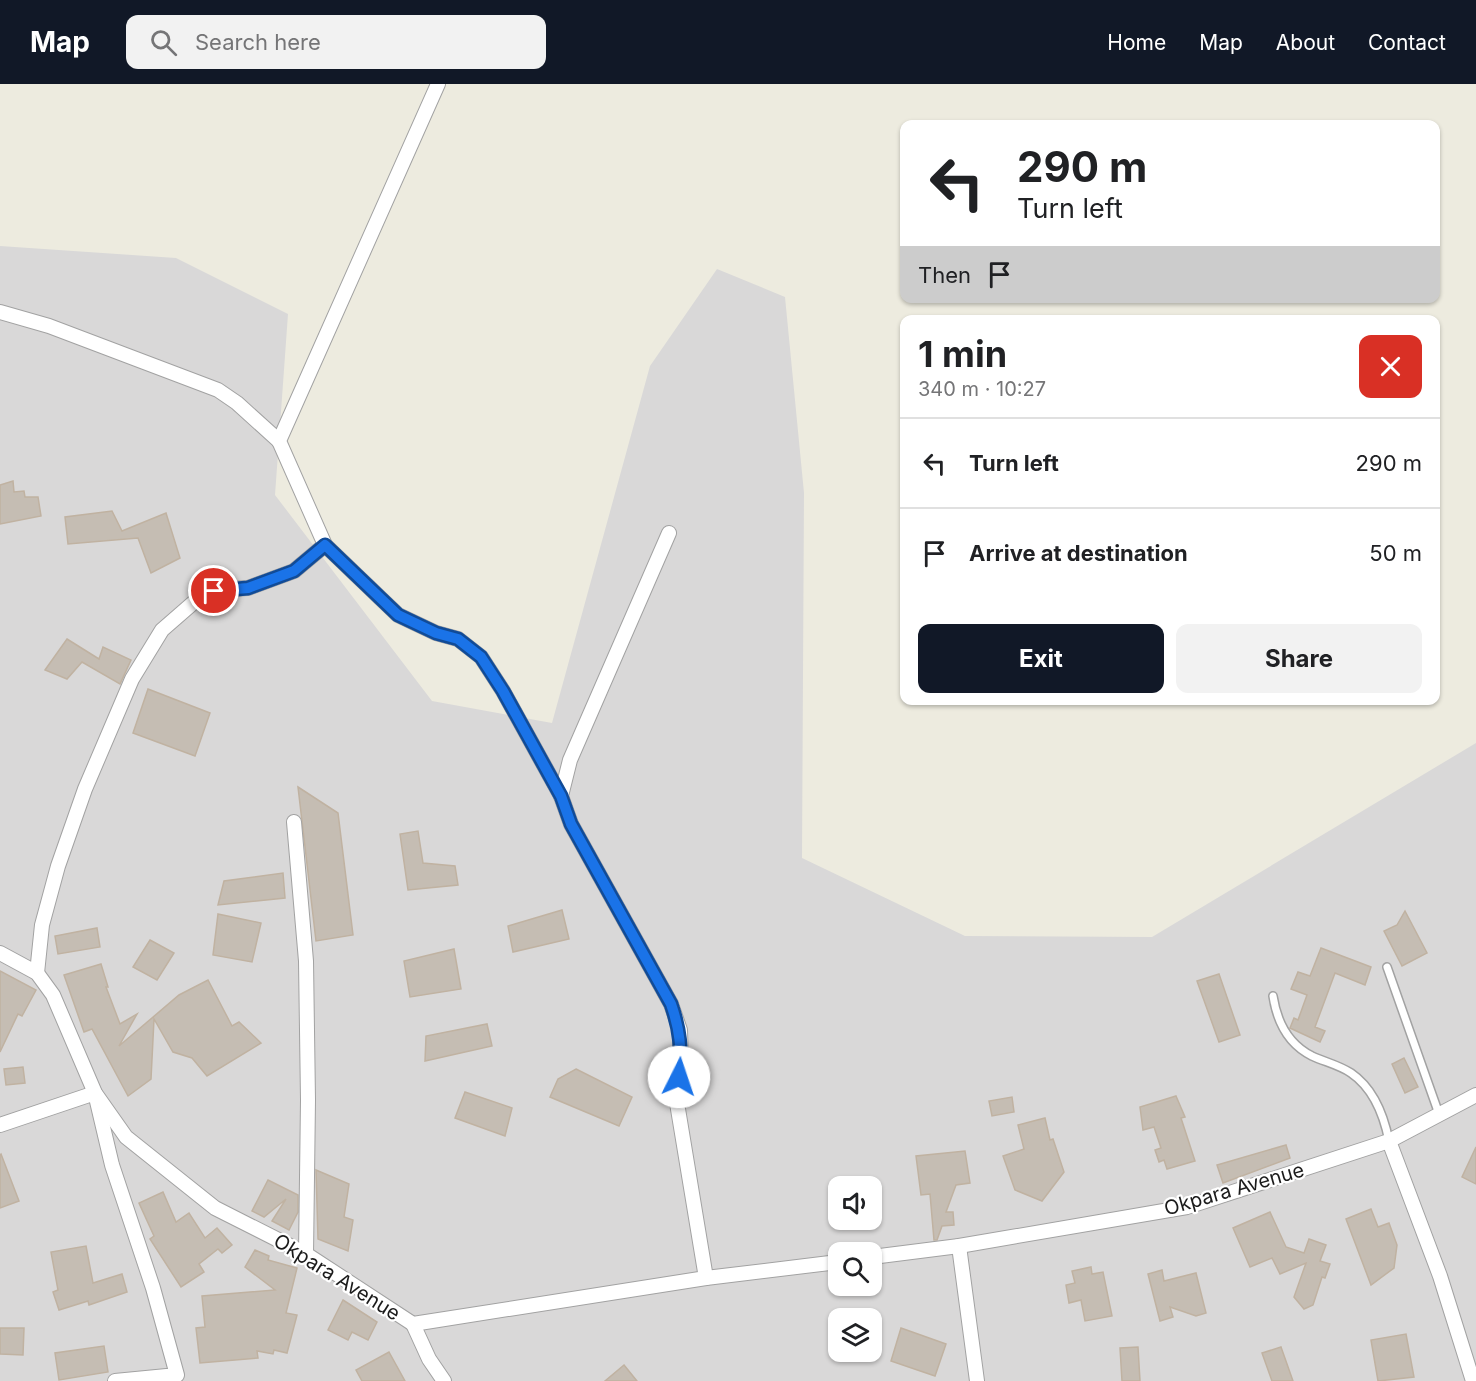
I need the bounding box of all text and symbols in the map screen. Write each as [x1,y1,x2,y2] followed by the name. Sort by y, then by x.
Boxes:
[126,15,546,69] search box
[30,25,90,59] text: Map
[147,26,180,59] icon: search
[195,29,321,55] text: Search here
[1107,30,1166,55] text: Home
[1199,30,1243,55] text: Map
[1276,30,1335,55] text: About
[1368,30,1446,55] text: Contact
[1017,141,1147,192] text: 290 m
[918,144,996,222] icon: left
[1017,192,1123,225] text: Turn left
[983,258,1016,291] icon: arrive
[918,262,971,288] text: Then
[918,332,1007,376] text: 1 min
[1359,335,1422,398] button: close
[918,377,1046,401] text: 340 m · 10:27
[918,447,951,480] icon: left
[969,450,1059,476] text: Turn left
[1356,450,1422,476] text: 290 m
[918,537,951,570] icon: arrive
[969,540,1188,566] text: Arrive at destination
[1369,540,1422,566] text: 50 m
[188,565,239,616] pin
[197,574,230,607] icon: arrive
[918,624,1164,693] button: Exit
[1176,624,1422,693] button: Share
[647,1045,711,1109] position arrow
[1161,1158,1307,1220] street label: Okpara Avenue
[828,1176,882,1362] map controls
[828,1176,882,1230] button: sound
[269,1229,405,1325] street label: Okpara Avenue
[828,1242,882,1296] button: search
[828,1308,882,1362] button: layers

